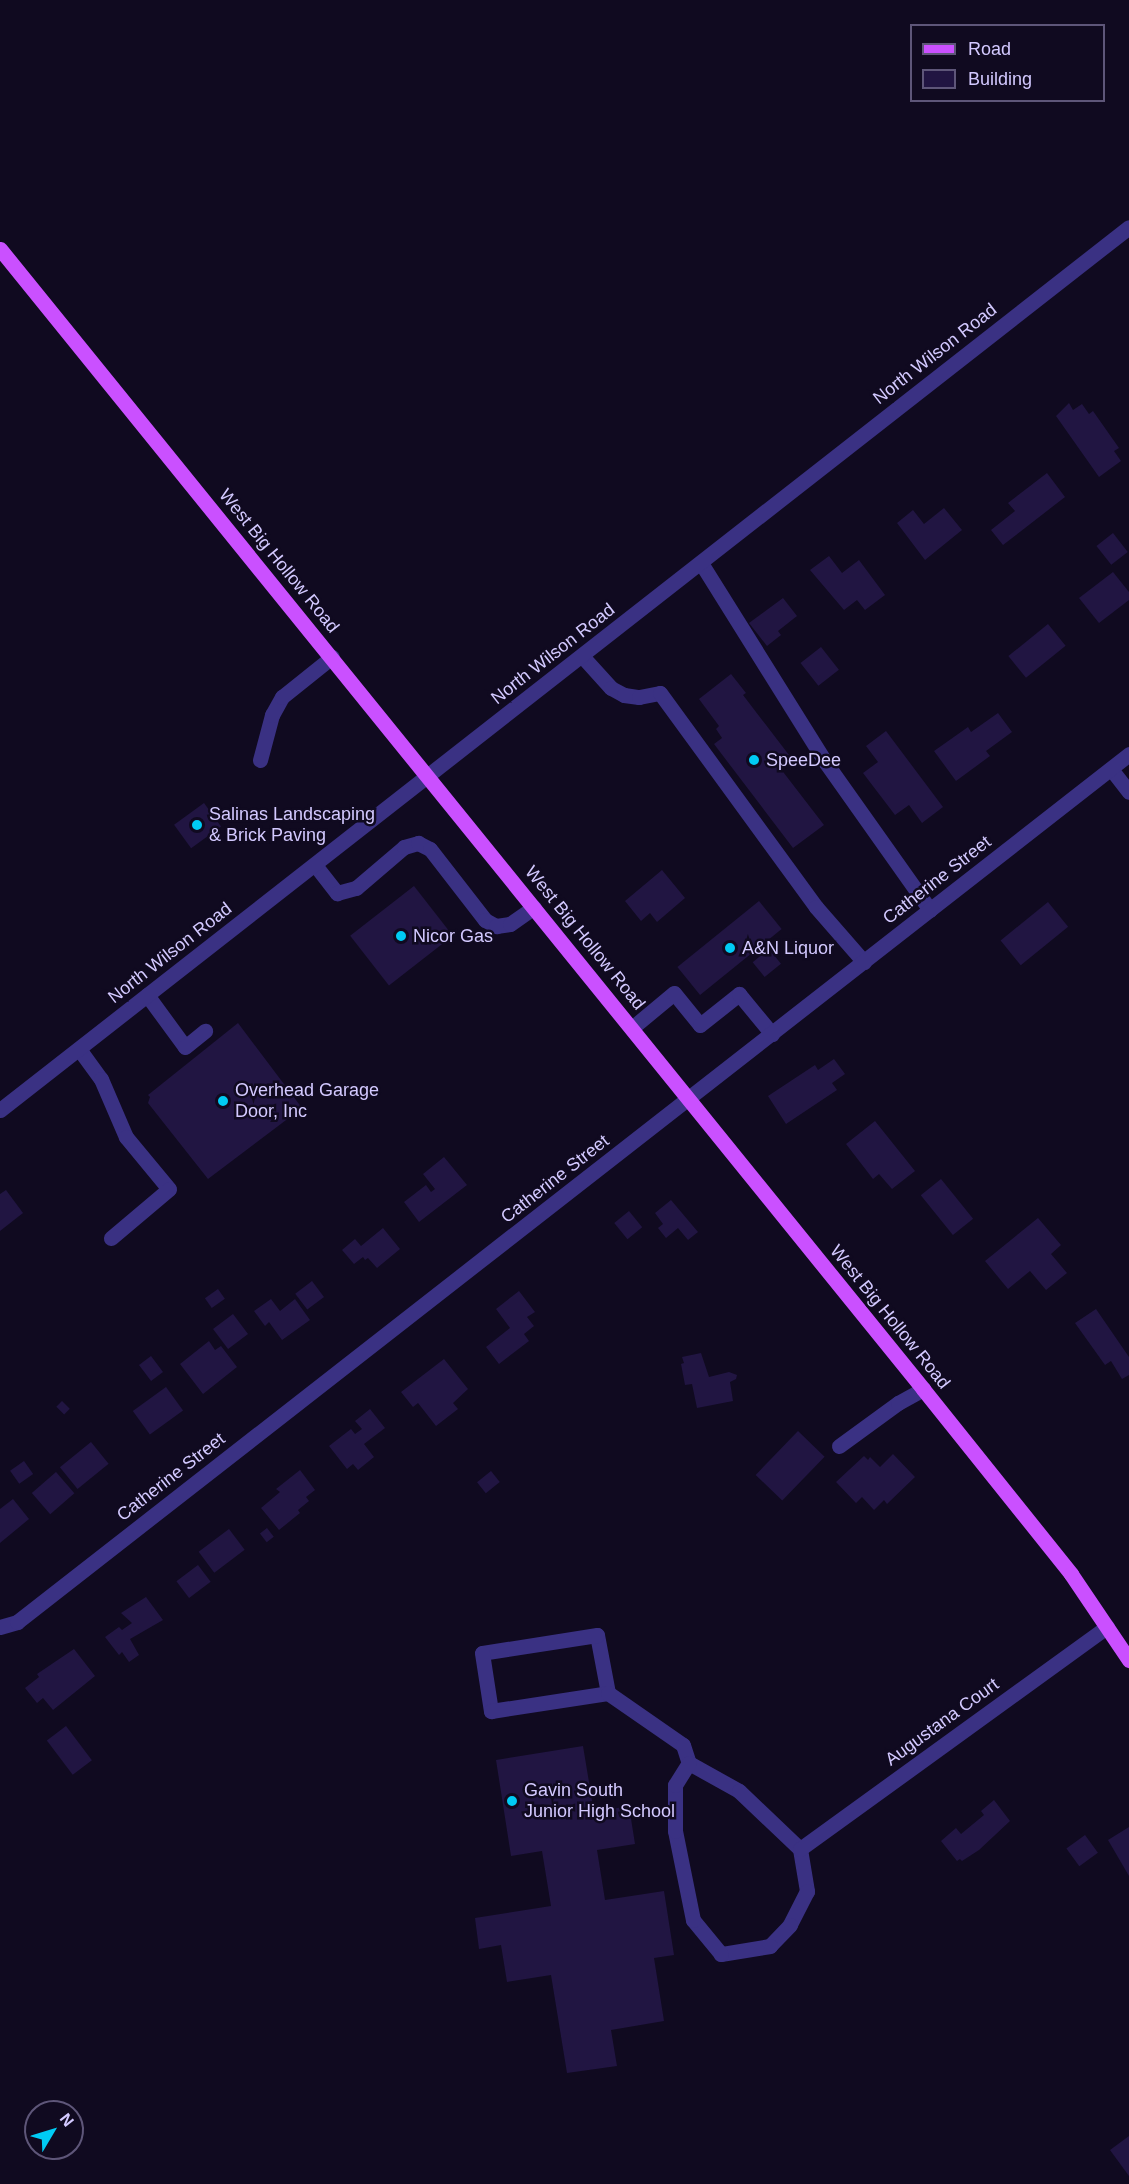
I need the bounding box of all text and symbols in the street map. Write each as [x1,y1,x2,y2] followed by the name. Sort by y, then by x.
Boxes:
[910,24,1105,102] legend
[968,39,1011,59] text: Road
[968,69,1032,89] text: Building
[869,299,1001,409] street label: North Wilson Road
[214,485,344,637] street label: West Big Hollow Road
[487,599,619,709] street label: North Wilson Road
[766,749,841,771] place label: SpeeDee
[747,753,761,767] marker: SpeeDee
[209,804,375,846] place label: Salinas Landscaping & Brick Paving
[190,818,204,832] marker: Salinas Landscaping & Brick Paving
[879,831,995,929] street label: Catherine Street
[520,862,650,1014] street label: West Big Hollow Road
[104,898,236,1008] street label: North Wilson Road
[413,925,493,947] place label: Nicor Gas
[394,929,408,943] marker: Nicor Gas
[742,937,834,959] place label: A&N Liquor
[723,941,737,955] marker: A&N Liquor
[235,1080,379,1122] place label: Overhead Garage Door, Inc
[216,1094,230,1108] marker: Overhead Garage Door, Inc
[497,1130,613,1228] street label: Catherine Street
[825,1241,955,1393] street label: West Big Hollow Road
[113,1428,229,1526] street label: Catherine Street
[881,1674,1003,1770] street label: Augustana Court
[524,1780,675,1822] place label: Gavin South Junior High School
[505,1794,519,1808] marker: Gavin South Junior High School
[24,2100,84,2160] north arrow
[57,2110,77,2130] text: N

